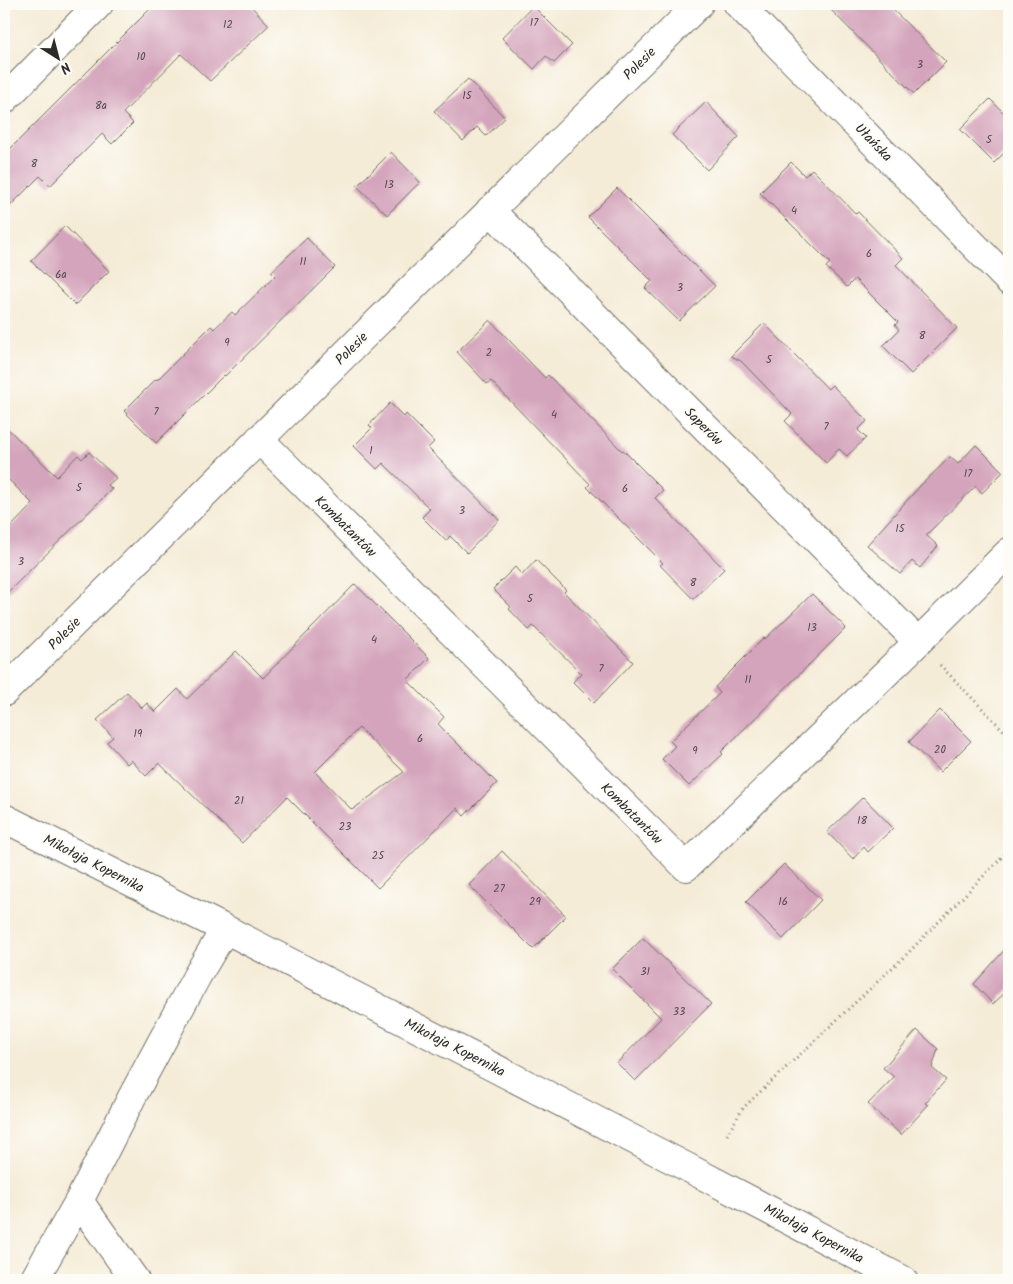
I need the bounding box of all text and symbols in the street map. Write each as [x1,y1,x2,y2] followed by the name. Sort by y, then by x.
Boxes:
[530,14,539,32] house number: 17
[223,16,233,34] house number: 12
[32,32,82,82] north arrow
[618,42,662,85] street label: Polesie
[137,48,146,66] house number: 10
[55,56,75,79] text: N
[917,56,923,74] house number: 3
[462,87,473,105] house number: 15
[95,97,107,115] house number: 8a
[849,118,897,167] street label: Ułańska
[986,131,993,149] house number: 5
[31,155,38,173] house number: 8
[384,176,394,194] house number: 13
[791,202,797,220] house number: 4
[866,245,872,263] house number: 6
[300,253,306,271] house number: 11
[55,266,67,284] house number: 6a
[677,279,683,297] house number: 3
[330,327,374,370] street label: Polesie
[919,327,926,345] house number: 8
[224,334,230,352] house number: 9
[486,344,492,362] house number: 2
[766,351,773,369] house number: 5
[679,402,728,452] street label: Saperów
[153,403,159,421] house number: 7
[551,406,557,424] house number: 4
[823,418,829,436] house number: 7
[369,442,373,460] house number: 1
[964,465,973,483] house number: 17
[76,479,83,497] house number: 5
[622,480,628,498] house number: 6
[309,491,382,563] street label: Kombatantów
[459,502,465,520] house number: 3
[895,520,906,538] house number: 15
[18,553,24,571] house number: 3
[690,574,697,592] house number: 8
[527,590,534,608] house number: 5
[43,612,87,655] street label: Polesie
[807,619,817,637] house number: 13
[371,631,377,649] house number: 4
[598,660,604,678] house number: 7
[745,671,751,689] house number: 11
[134,725,143,743] house number: 19
[417,730,423,748] house number: 6
[934,741,946,759] house number: 20
[692,742,698,760] house number: 9
[595,778,668,850] street label: Kombatantów
[234,792,244,810] house number: 21
[857,812,867,830] house number: 18
[339,818,351,836] house number: 23
[39,829,148,899] street label: Mikołaja Kopernika
[372,847,385,865] house number: 25
[493,880,506,898] house number: 27
[529,893,542,911] house number: 29
[778,893,788,911] house number: 16
[640,963,650,981] house number: 31
[673,1003,685,1021] house number: 33
[400,1013,509,1083] street label: Mikołaja Kopernika
[759,1198,868,1270] street label: Mikołaja Kopernika

